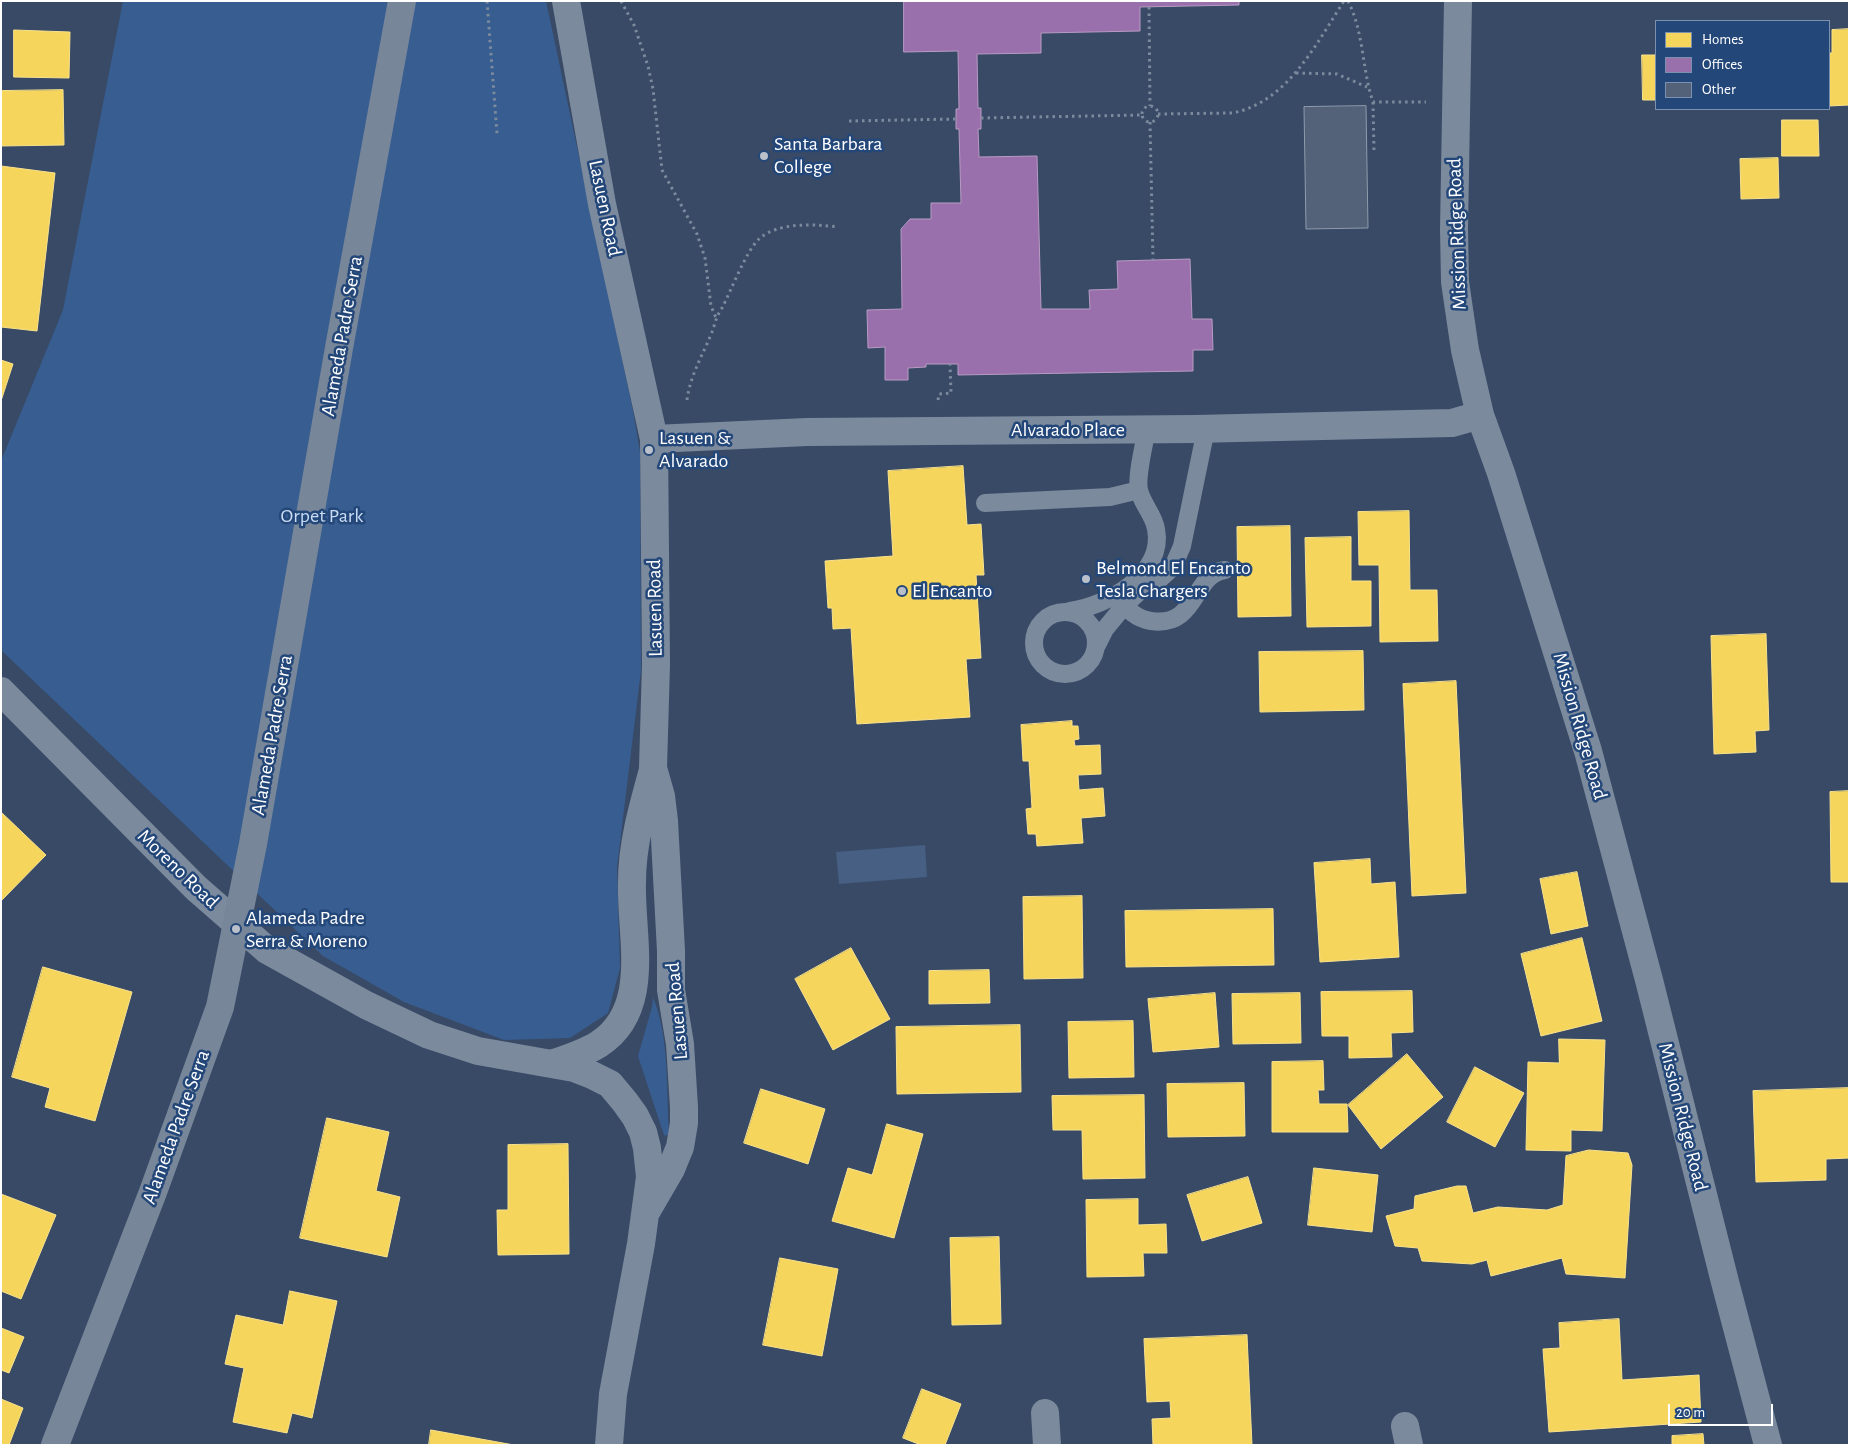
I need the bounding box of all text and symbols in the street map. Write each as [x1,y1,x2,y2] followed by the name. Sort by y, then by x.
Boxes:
[1655,20,1830,110] legend
[1702,32,1744,47] text: Homes
[1702,57,1743,72] text: Offices
[1702,82,1736,97] text: Other
[774,132,882,179] place label: Santa Barbara College
[758,150,770,162] marker: Santa Barbara College
[583,158,627,258] street label: Lasuen Road
[1442,158,1472,310] street label: Mission Ridge Road
[316,254,368,418] street label: Alameda Padre Serra
[1011,418,1125,442] street label: Alvarado Place
[659,426,731,473] place label: Lasuen & Alvarado
[643,444,655,456] marker: Lasuen & Alvarado
[281,504,363,528] park label: Orpet Park
[1096,556,1251,603] place label: Belmond El Encanto Tesla Chargers
[642,559,668,657] street label: Lasuen Road
[1080,573,1092,585] marker: Belmond El Encanto Tesla Chargers
[912,579,992,603] place label: El Encanto
[896,585,908,597] marker: El Encanto
[1548,650,1612,802] street label: Mission Ridge Road
[246,653,298,817] street label: Alameda Padre Serra
[132,824,224,914] street label: Moreno Road
[246,906,367,953] place label: Alameda Padre Serra & Moreno
[230,923,242,935] marker: Alameda Padre Serra & Moreno
[661,961,693,1061] street label: Lasuen Road
[1653,1040,1713,1194] street label: Mission Ridge Road
[137,1047,215,1207] street label: Alameda Padre Serra
[1670,1394,1775,1426] scale bar
[1676,1405,1705,1420] text: 20 m

